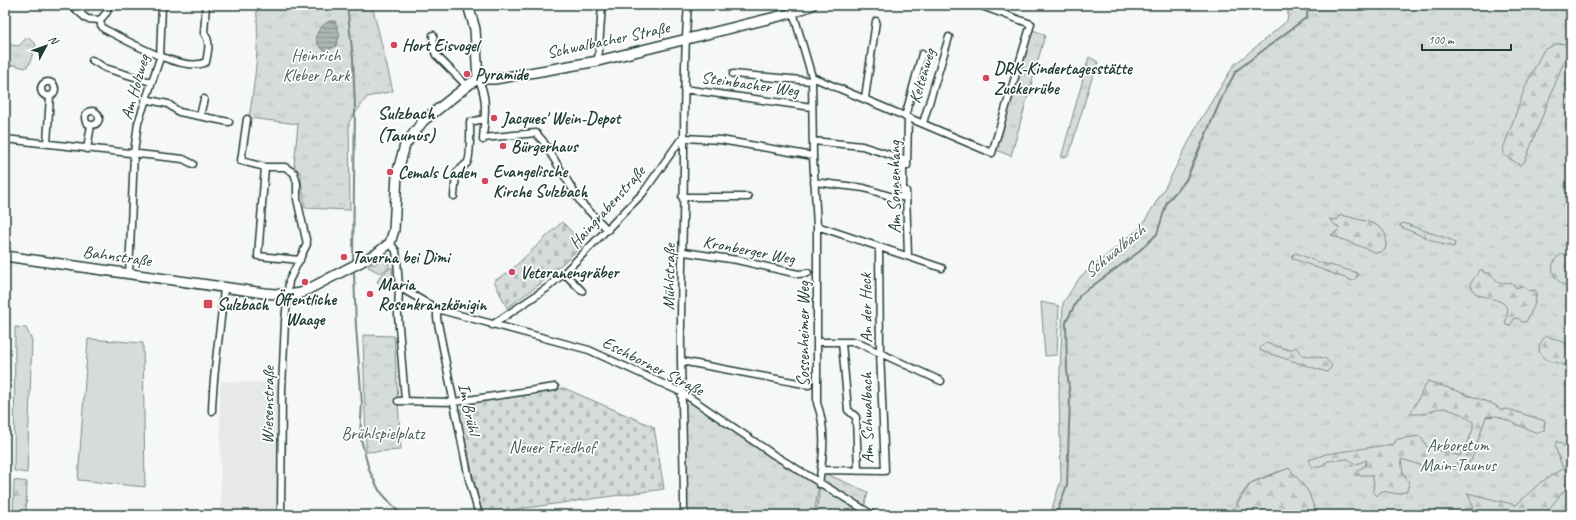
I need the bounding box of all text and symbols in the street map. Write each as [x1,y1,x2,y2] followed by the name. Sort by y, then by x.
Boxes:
[545,16,673,63] street label: Schwalbacher Straße
[26,26,66,66] north arrow
[1422,26,1511,52] scale bar
[46,32,62,48] text: N
[1428,32,1455,48] text: 100 m
[402,35,482,56] place label: Hort Eisvogel
[389,40,399,50] marker: Hort Eisvogel
[283,45,351,86] park label: Heinrich Kleber Park
[904,45,941,106] street label: Keltenweg
[116,50,155,122] street label: Am Holzweg
[994,58,1134,99] place label: DRK-Kindertagesstätte Zuckerrübe
[475,64,529,85] place label: Pyramide
[700,67,801,101] street label: Steinbacher Weg
[462,69,472,79] marker: Pyramide
[981,73,991,83] marker: DRK-Kindertagesstätte Zuckerrübe
[377,101,436,147] district label: Sulzbach (Taunus)
[501,108,623,129] place label: Jacques' Wein-Depot
[489,113,499,123] marker: Jacques' Wein-Depot
[511,136,580,157] place label: Bürgerhaus
[884,139,905,234] street label: Am Sonnenhang
[498,141,508,151] marker: Bürgerhaus
[564,160,651,253] street label: Haingrabenstraße
[493,161,588,202] place label: Evangelische Kirche Sulzbach
[398,162,477,183] place label: Cemals Laden
[385,167,395,177] marker: Cemals Laden
[480,176,490,186] marker: Evangelische Kirche Sulzbach
[1079,218,1151,283] water label: Schwalbach
[701,231,798,269] street label: Kronberger Weg
[82,241,154,271] street label: Bahnstraße
[658,242,680,310] street label: Mühlstraße
[352,247,452,268] place label: Taverna bei Dimi
[339,252,349,262] marker: Taverna bei Dimi
[520,262,620,283] place label: Veteranengräber
[507,267,517,277] marker: Veteranengräber
[855,271,877,343] street label: An der Heck
[378,274,487,315] place label: Maria Rosenkranzkönigin
[300,277,310,287] marker: Öffentliche Waage
[793,280,814,387] street label: Sossenheimer Weg
[274,289,337,330] place label: Öffentliche Waage
[365,289,375,299] marker: Maria Rosenkranzkönigin
[217,294,270,315] place label: Sulzbach
[202,298,214,310] marker: Sulzbach
[599,332,708,401] street label: Eschborner Straße
[257,365,279,444] street label: Wiesenstraße
[856,371,878,464] street label: Am Schwalbach
[453,381,485,440] street label: Im Brühl
[341,423,426,444] park label: Brühlspielplatz
[1420,435,1497,476] park label: Arboretum Main-Taunus
[509,437,599,458] park label: Neuer Friedhof

